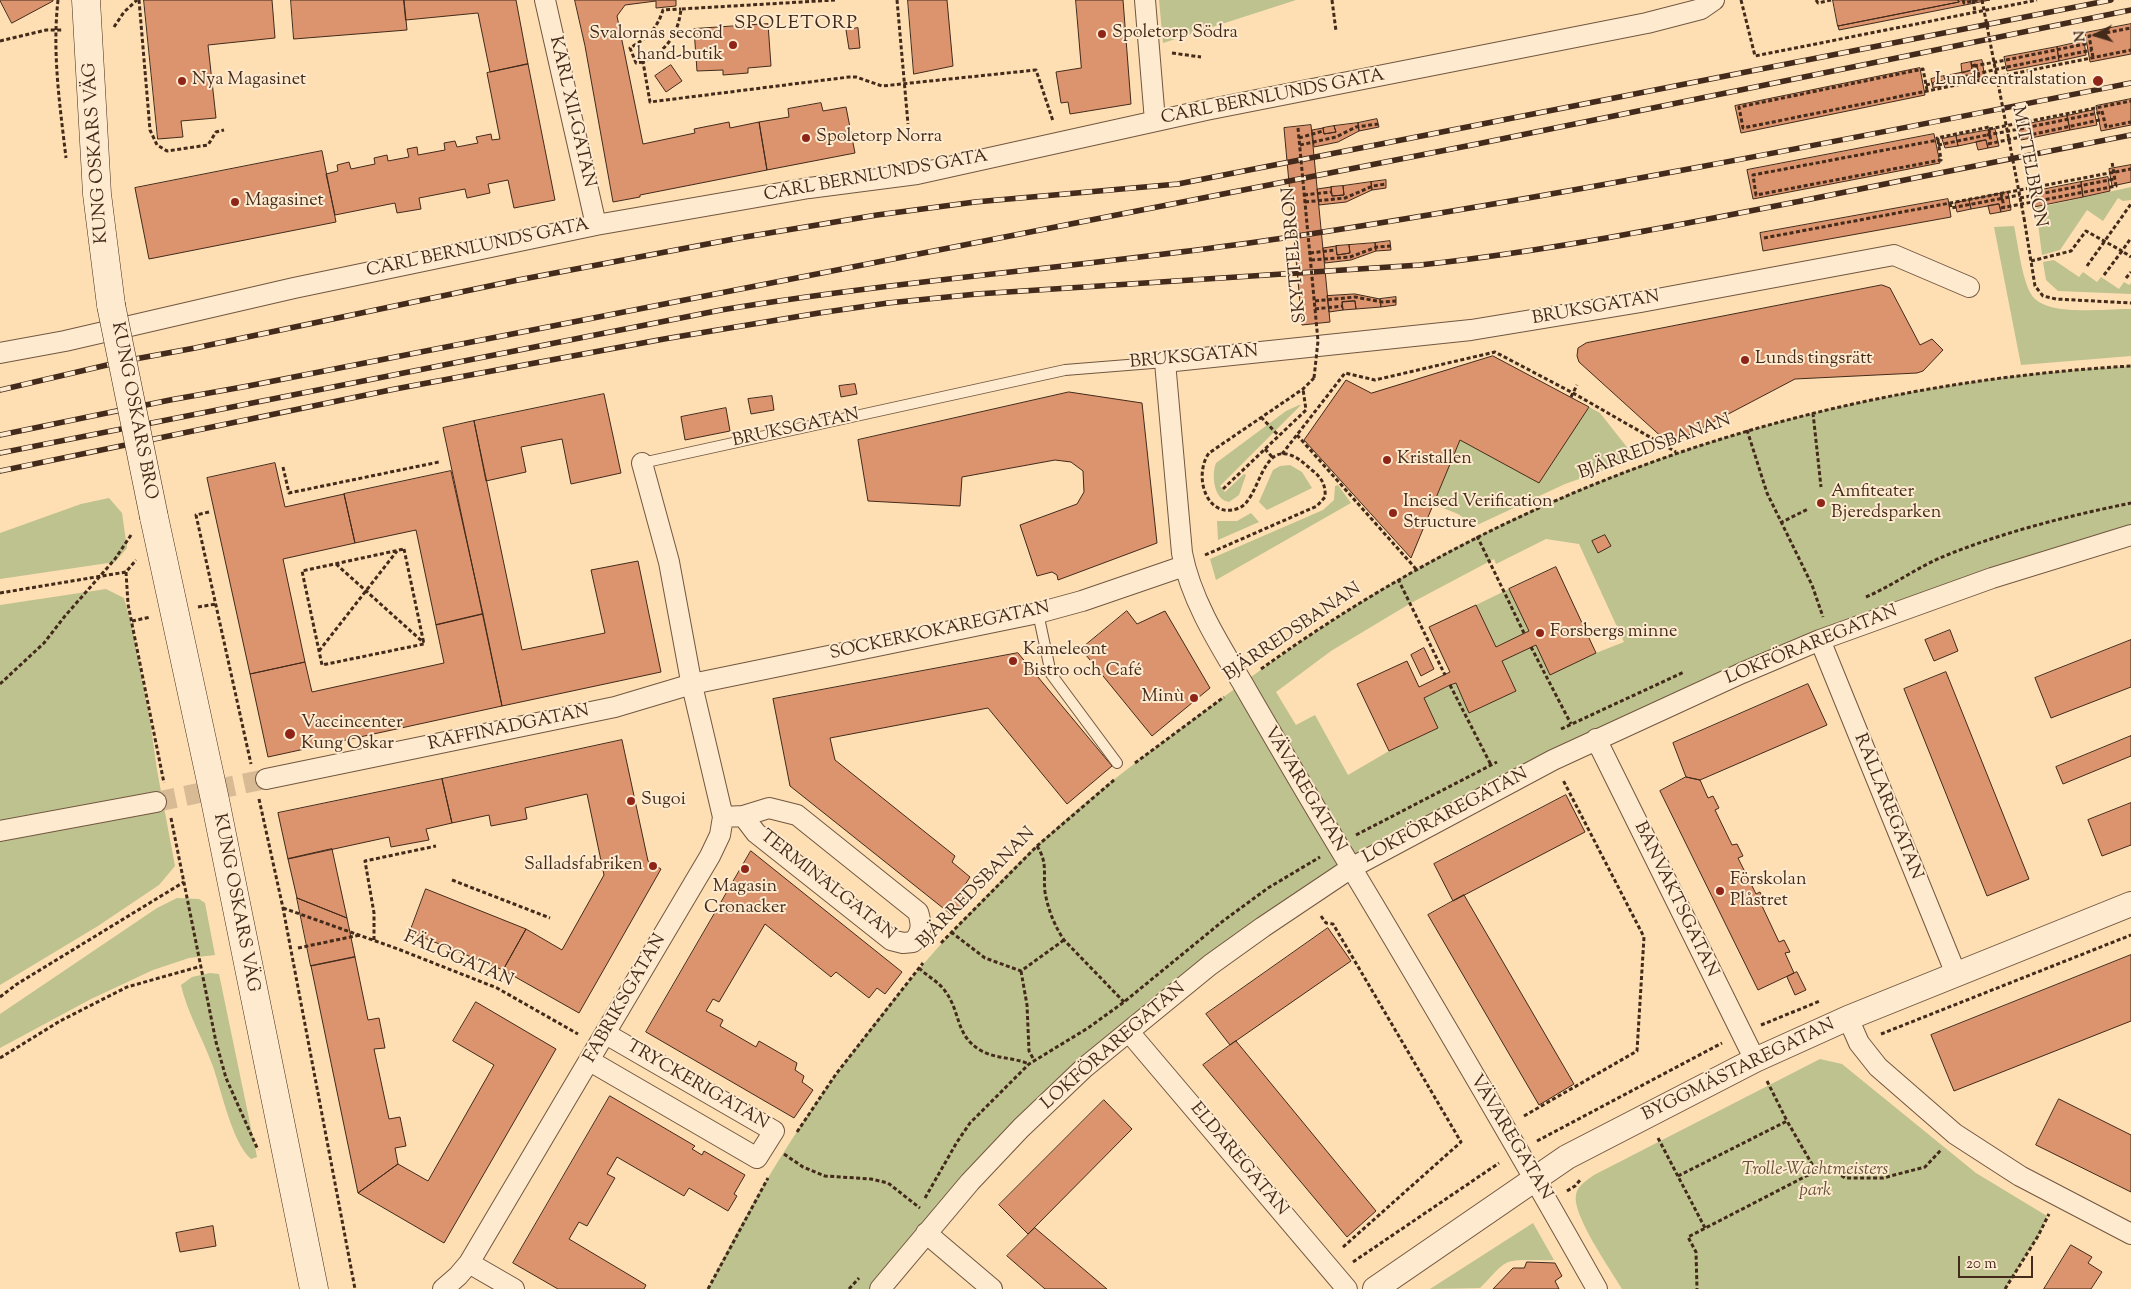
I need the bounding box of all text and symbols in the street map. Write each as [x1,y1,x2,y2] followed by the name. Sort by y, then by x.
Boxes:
[2071,10,2121,60] north arrow
[733,14,859,36] district label: SPOLETORP
[1112,23,1238,45] place label: Spoletorp Södra
[589,24,723,66] place label: Svalornas second hand-butik
[1096,28,1108,40] marker: Spoletorp Södra
[2071,30,2092,43] text: N
[543,34,599,190] street label: KARL XII-GATAN
[727,39,739,51] marker: Svalornas second hand-butik
[80,62,114,244] street label: KUNG OSKARS VÄG
[1159,66,1387,130] street label: CARL BERNLUNDS GATA
[192,70,306,92] place label: Nya Magasinet
[1935,70,2087,92] place label: Lund centralstation
[2091,74,2105,88] marker: Lund centralstation
[176,75,188,87] marker: Nya Magasinet
[2006,105,2050,229] street label: MITTELBRON
[816,127,942,149] place label: Spoletorp Norra
[800,132,812,144] marker: Spoletorp Norra
[762,147,990,207] street label: CARL BERNLUNDS GATA
[1279,186,1313,324] street label: SKYTTELBRON
[245,191,324,213] place label: Magasinet
[229,196,241,208] marker: Magasinet
[365,215,591,283] street label: CARL BERNLUNDS GATA
[1531,287,1661,331] street label: BRUKSGATAN
[105,320,161,502] street label: KUNG OSKARS BRO
[1129,342,1259,374] street label: BRUKSGATAN
[1755,349,1873,371] place label: Lunds tingsrätt
[1739,354,1751,366] marker: Lunds tingsrätt
[731,405,861,453] street label: BRUKSGATAN
[1576,410,1734,486] street label: BJÄRREDSBANAN
[1397,449,1472,471] place label: Kristallen
[1381,454,1393,466] marker: Kristallen
[1831,482,1941,524] place label: Amfiteater Bjeredsparken
[1403,492,1553,534] place label: Incised Verification Structure
[1815,497,1827,509] marker: Amfiteater Bjeredsparken
[1387,507,1399,519] marker: Incised Verification Structure
[1220,579,1366,687] street label: BJÄRREDSBANAN
[828,598,1052,666] street label: SOCKERKOKAREGATAN
[1723,602,1901,690] street label: LOKFÖRAREGATAN
[1550,622,1677,644] place label: Forsbergs minne
[1534,627,1546,639] marker: Forsbergs minne
[1023,640,1142,682] place label: Kameleont Bistro och Café
[1007,655,1019,667] marker: Kameleont Bistro och Café
[1142,687,1184,709] place label: Minù
[1188,692,1200,704] marker: Minù
[426,701,592,757] street label: RAFFINADGATAN
[301,713,403,756] place label: Vaccincenter Kung Oskar
[1258,723,1350,857] street label: VÄVAREGATAN
[283,727,297,741] marker: Vaccincenter Kung Oskar
[1848,731,1926,883] street label: RALLAREGATAN
[1360,764,1532,870] street label: LOKFÖRAREGATAN
[641,790,686,812] place label: Sugoi
[625,795,637,807] marker: Sugoi
[207,812,263,994] street label: KUNG OSKARS VÄG
[1628,819,1722,981] street label: BANVAKTSGATAN
[913,824,1041,954] street label: BJÄRREDSBANAN
[755,826,899,946] street label: TERMINALGATAN
[524,855,643,877] place label: Salladsfabriken
[647,860,659,872] marker: Salladsfabriken
[739,863,751,875] marker: Magasin Cronacker
[1730,870,1807,912] place label: Förskolan Plåstret
[704,877,786,920] place label: Magasin Cronacker
[1714,885,1726,897] marker: Förskolan Plåstret
[400,927,516,993] street label: FÄLGGATAN
[580,931,672,1067] street label: FABRIKSGATAN
[1038,979,1190,1115] street label: LOKFÖRAREGATAN
[1639,1015,1839,1127] street label: BYGGMÄSTAREGATAN
[622,1037,772,1135] street label: TRYCKERIGATAN
[1464,1071,1556,1205] street label: VÄVAREGATAN
[1184,1099,1292,1221] street label: ELDAREGATAN
[1742,1160,1888,1202] park label: Trolle-Wachtmeisters park
[1961,1246,2036,1278] scale bar
[1966,1254,1997,1275] text: 20 m

